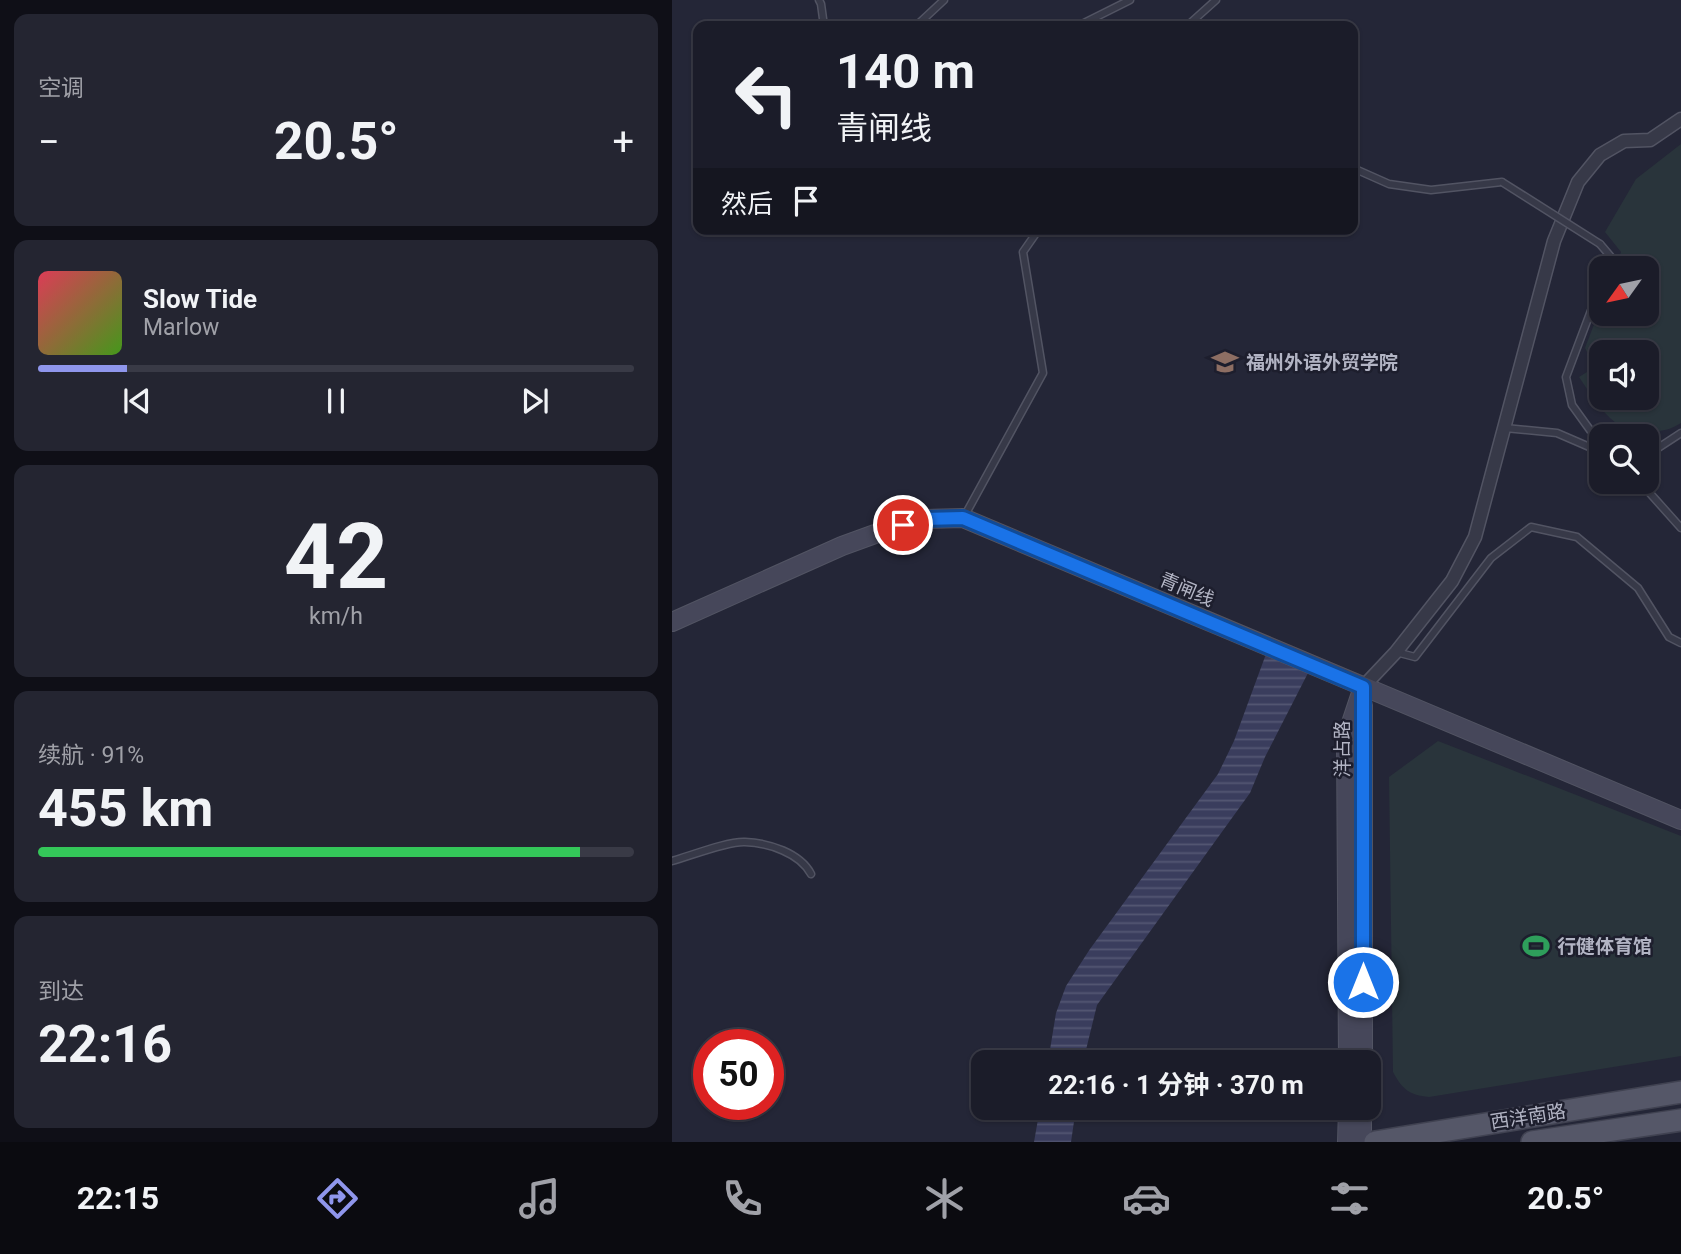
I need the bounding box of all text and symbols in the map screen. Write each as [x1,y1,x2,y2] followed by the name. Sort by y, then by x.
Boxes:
[836,43,975,100] text: 140 m
[721,49,812,140] icon: left
[38,75,84,102] text: 空调
[836,109,932,147] text: 青闸线
[274,111,399,172] text: 20.5°
[38,120,60,164] text: −
[612,120,634,164] text: +
[787,182,825,220] icon: arrive
[721,189,773,219] text: 然后
[1589,256,1659,326] north arrow
[1589,256,1659,494] map controls
[143,284,257,314] text: Slow Tide
[143,314,219,341] text: Marlow
[1589,340,1659,410] button: sound
[1210,347,1240,377] school or university icon: 福州外语外贸学院
[1246,351,1398,374] place label: 福州外语外贸学院
[118,382,156,420] icon: previous
[317,382,355,420] icon: pause
[516,382,554,420] icon: next
[1589,424,1659,494] button: search
[873,495,933,555] pin
[284,504,388,610] text: 42
[884,506,922,544] icon: arrive
[1156,568,1218,611] street label: 青闸线
[309,603,363,630] text: km/h
[1331,720,1354,778] street label: 洋占路
[38,742,144,769] text: 续航 · 91%
[38,778,213,839] text: 455 km
[1521,931,1551,961] sports icon: 行健体育馆
[1557,935,1652,958] place label: 行健体育馆
[1326,945,1400,1019] position arrow
[38,978,84,1005] text: 到达
[38,1014,172,1075] text: 22:16
[693,1029,784,1120] speed limit sign: 50
[1048,1070,1304,1100] text: 22:16 · 1 分钟 · 370 m
[1489,1099,1567,1134] street label: 西洋南路
[313,1174,362,1223] icon: directions
[515,1174,564,1223] icon: music
[718,1174,767,1223] icon: phone
[920,1174,969,1223] icon: climate
[1122,1174,1171,1223] icon: car
[1325,1174,1374,1223] icon: filters
[77,1179,159,1217] text: 22:15
[1527,1179,1604,1217] text: 20.5°

